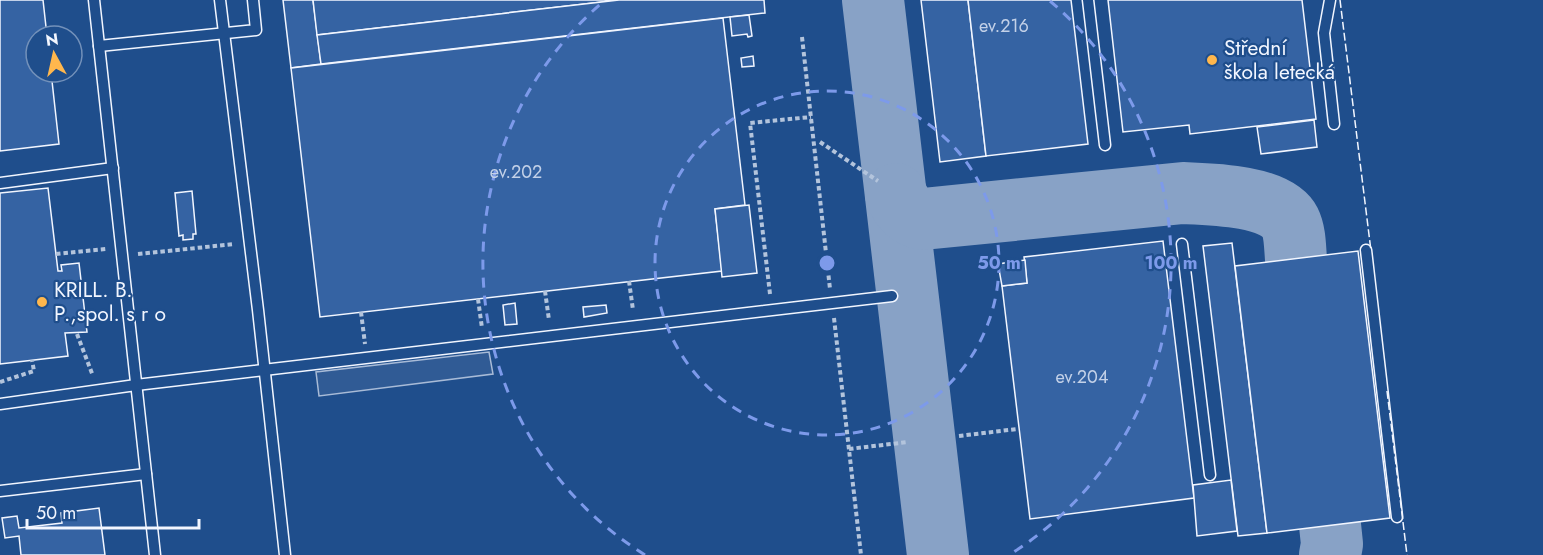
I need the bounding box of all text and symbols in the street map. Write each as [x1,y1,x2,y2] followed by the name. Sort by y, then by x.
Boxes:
[979,13,1029,39] house number: ev.216
[24,24,84,84] north arrow
[44,27,60,52] text: N
[1224,33,1335,87] place label: Střední škola letecká
[1205,53,1219,67] marker: Střední škola letecká
[490,159,542,185] house number: ev.202
[977,250,1021,276] text: 50 m
[1144,250,1198,276] text: 100 m
[817,253,837,273] centre of rings
[54,275,166,329] place label: KRILL. B. P.,spol. s r o
[35,295,49,309] marker: KRILL. B. P.,spol. s r o
[1056,364,1108,390] house number: ev.204
[27,492,200,530] scale bar
[36,500,76,526] text: 50 m

